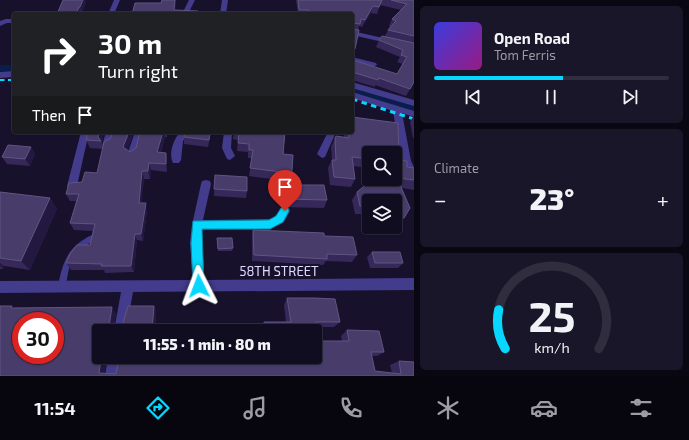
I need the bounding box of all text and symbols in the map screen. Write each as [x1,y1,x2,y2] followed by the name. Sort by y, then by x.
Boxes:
[98,26,162,60] text: 30 m
[32,28,84,80] icon: right
[494,29,570,47] text: Open Road
[494,47,556,63] text: Tom Ferris
[98,60,178,82] text: Turn right
[462,86,484,108] icon: previous
[540,86,562,108] icon: pause
[619,86,641,108] icon: next
[74,104,96,126] icon: arrive
[32,106,66,124] text: Then
[362,146,402,234] map controls
[362,146,402,186] button: search
[434,160,479,176] text: Climate
[268,170,302,211] pin
[274,176,296,198] icon: arrive
[529,180,574,216] text: 23°
[434,186,447,212] text: −
[657,186,669,212] text: +
[362,194,402,234] button: layers
[240,263,319,279] street label: 58TH STREET
[178,265,220,307] position arrow
[528,290,575,340] text: 25
[12,312,64,364] speed limit sign: 30
[143,335,271,353] text: 11:55 · 1 min · 80 m
[534,339,569,356] text: km/h
[144,394,172,422] icon: directions
[241,394,269,422] icon: music
[337,394,365,422] icon: phone
[434,394,462,422] icon: climate
[530,394,558,422] icon: car
[627,394,655,422] icon: filters
[34,397,76,419] text: 11:54

